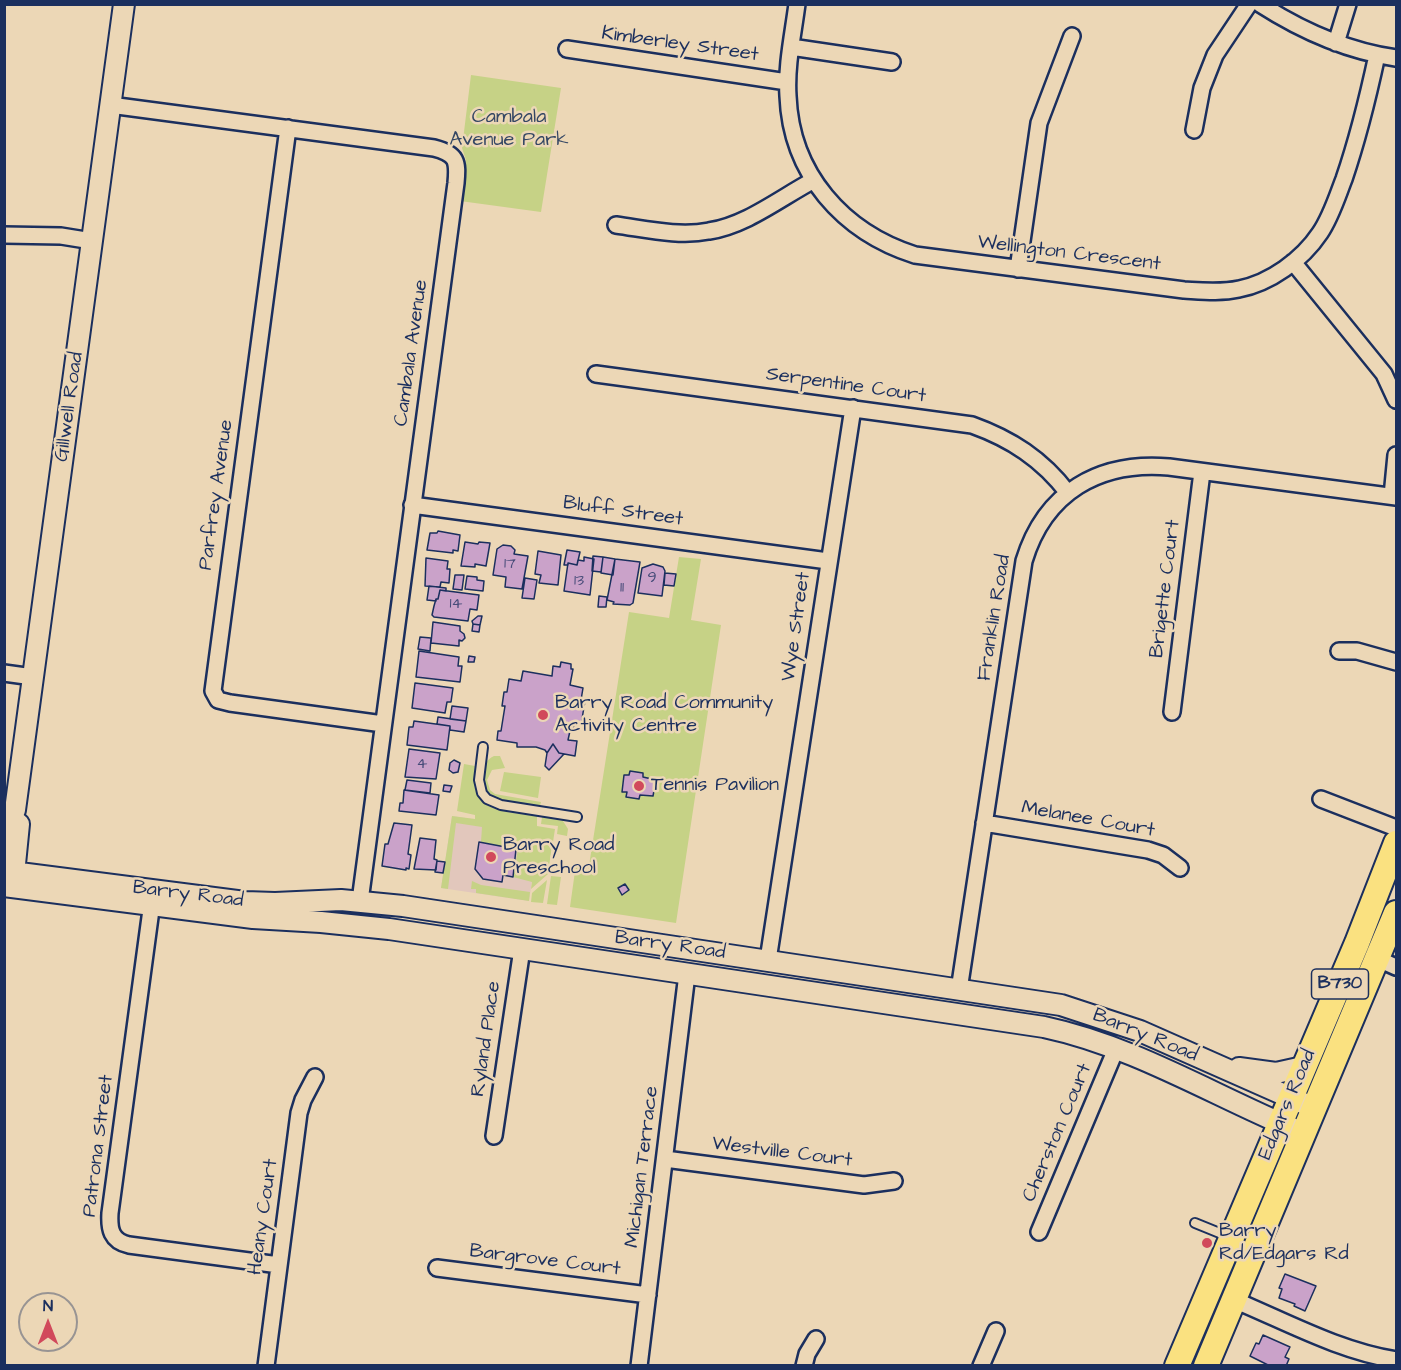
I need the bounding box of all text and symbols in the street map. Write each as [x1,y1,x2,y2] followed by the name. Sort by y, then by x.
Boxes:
[600,22,760,68] street label: Kimberley Street
[449,106,569,153] park label: Cambala Avenue Park
[976,231,1162,277] street label: Wellington Crescent
[390,278,434,428] street label: Cambala Avenue
[50,351,90,463] street label: Gillwell Road
[764,363,928,409] street label: Serpentine Court
[195,418,239,572] street label: Parfrey Avenue
[561,492,685,532] street label: Bluff Street
[1146,519,1186,659] street label: Brigette Court
[973,553,1017,683] street label: Franklin Road
[504,555,516,575] house number: 17
[647,569,657,589] house number: 9
[777,571,817,683] street label: Wye Street
[574,572,584,592] house number: 13
[620,579,624,599] house number: 11
[450,595,462,615] house number: 14
[555,692,773,739] place label: Barry Road Community Activity Centre
[536,708,550,722] marker: Barry Road Community Activity Centre
[417,755,427,775] house number: 4
[651,774,779,798] place label: Tennis Pavilion
[632,779,646,793] marker: Tennis Pavilion
[1019,796,1157,844] street label: Melanee Court
[503,834,614,881] place label: Barry Road Preschool
[484,850,498,864] marker: Barry Road Preschool
[131,876,245,914] street label: Barry Road
[613,926,727,966] street label: Barry Road
[1312,969,1368,999] road number: B730
[467,980,507,1098] street label: Ryland Place
[1089,1004,1201,1068] street label: Barry Road
[1254,1046,1322,1164] street label: Edgars Road
[1018,1060,1098,1206] street label: Cherston Court
[78,1073,120,1219] street label: Patrona Street
[621,1085,665,1249] street label: Michigan Terrace
[711,1133,853,1173] street label: Westville Court
[244,1158,284,1276] street label: Heany Court
[1219,1220,1349,1267] place label: Barry Rd/Edgars Rd
[1200,1236,1214,1250] marker: Barry Rd/Edgars Rd
[468,1240,622,1282] street label: Bargrove Court
[18,1292,78,1352] north arrow
[43,1295,53,1317] text: N

